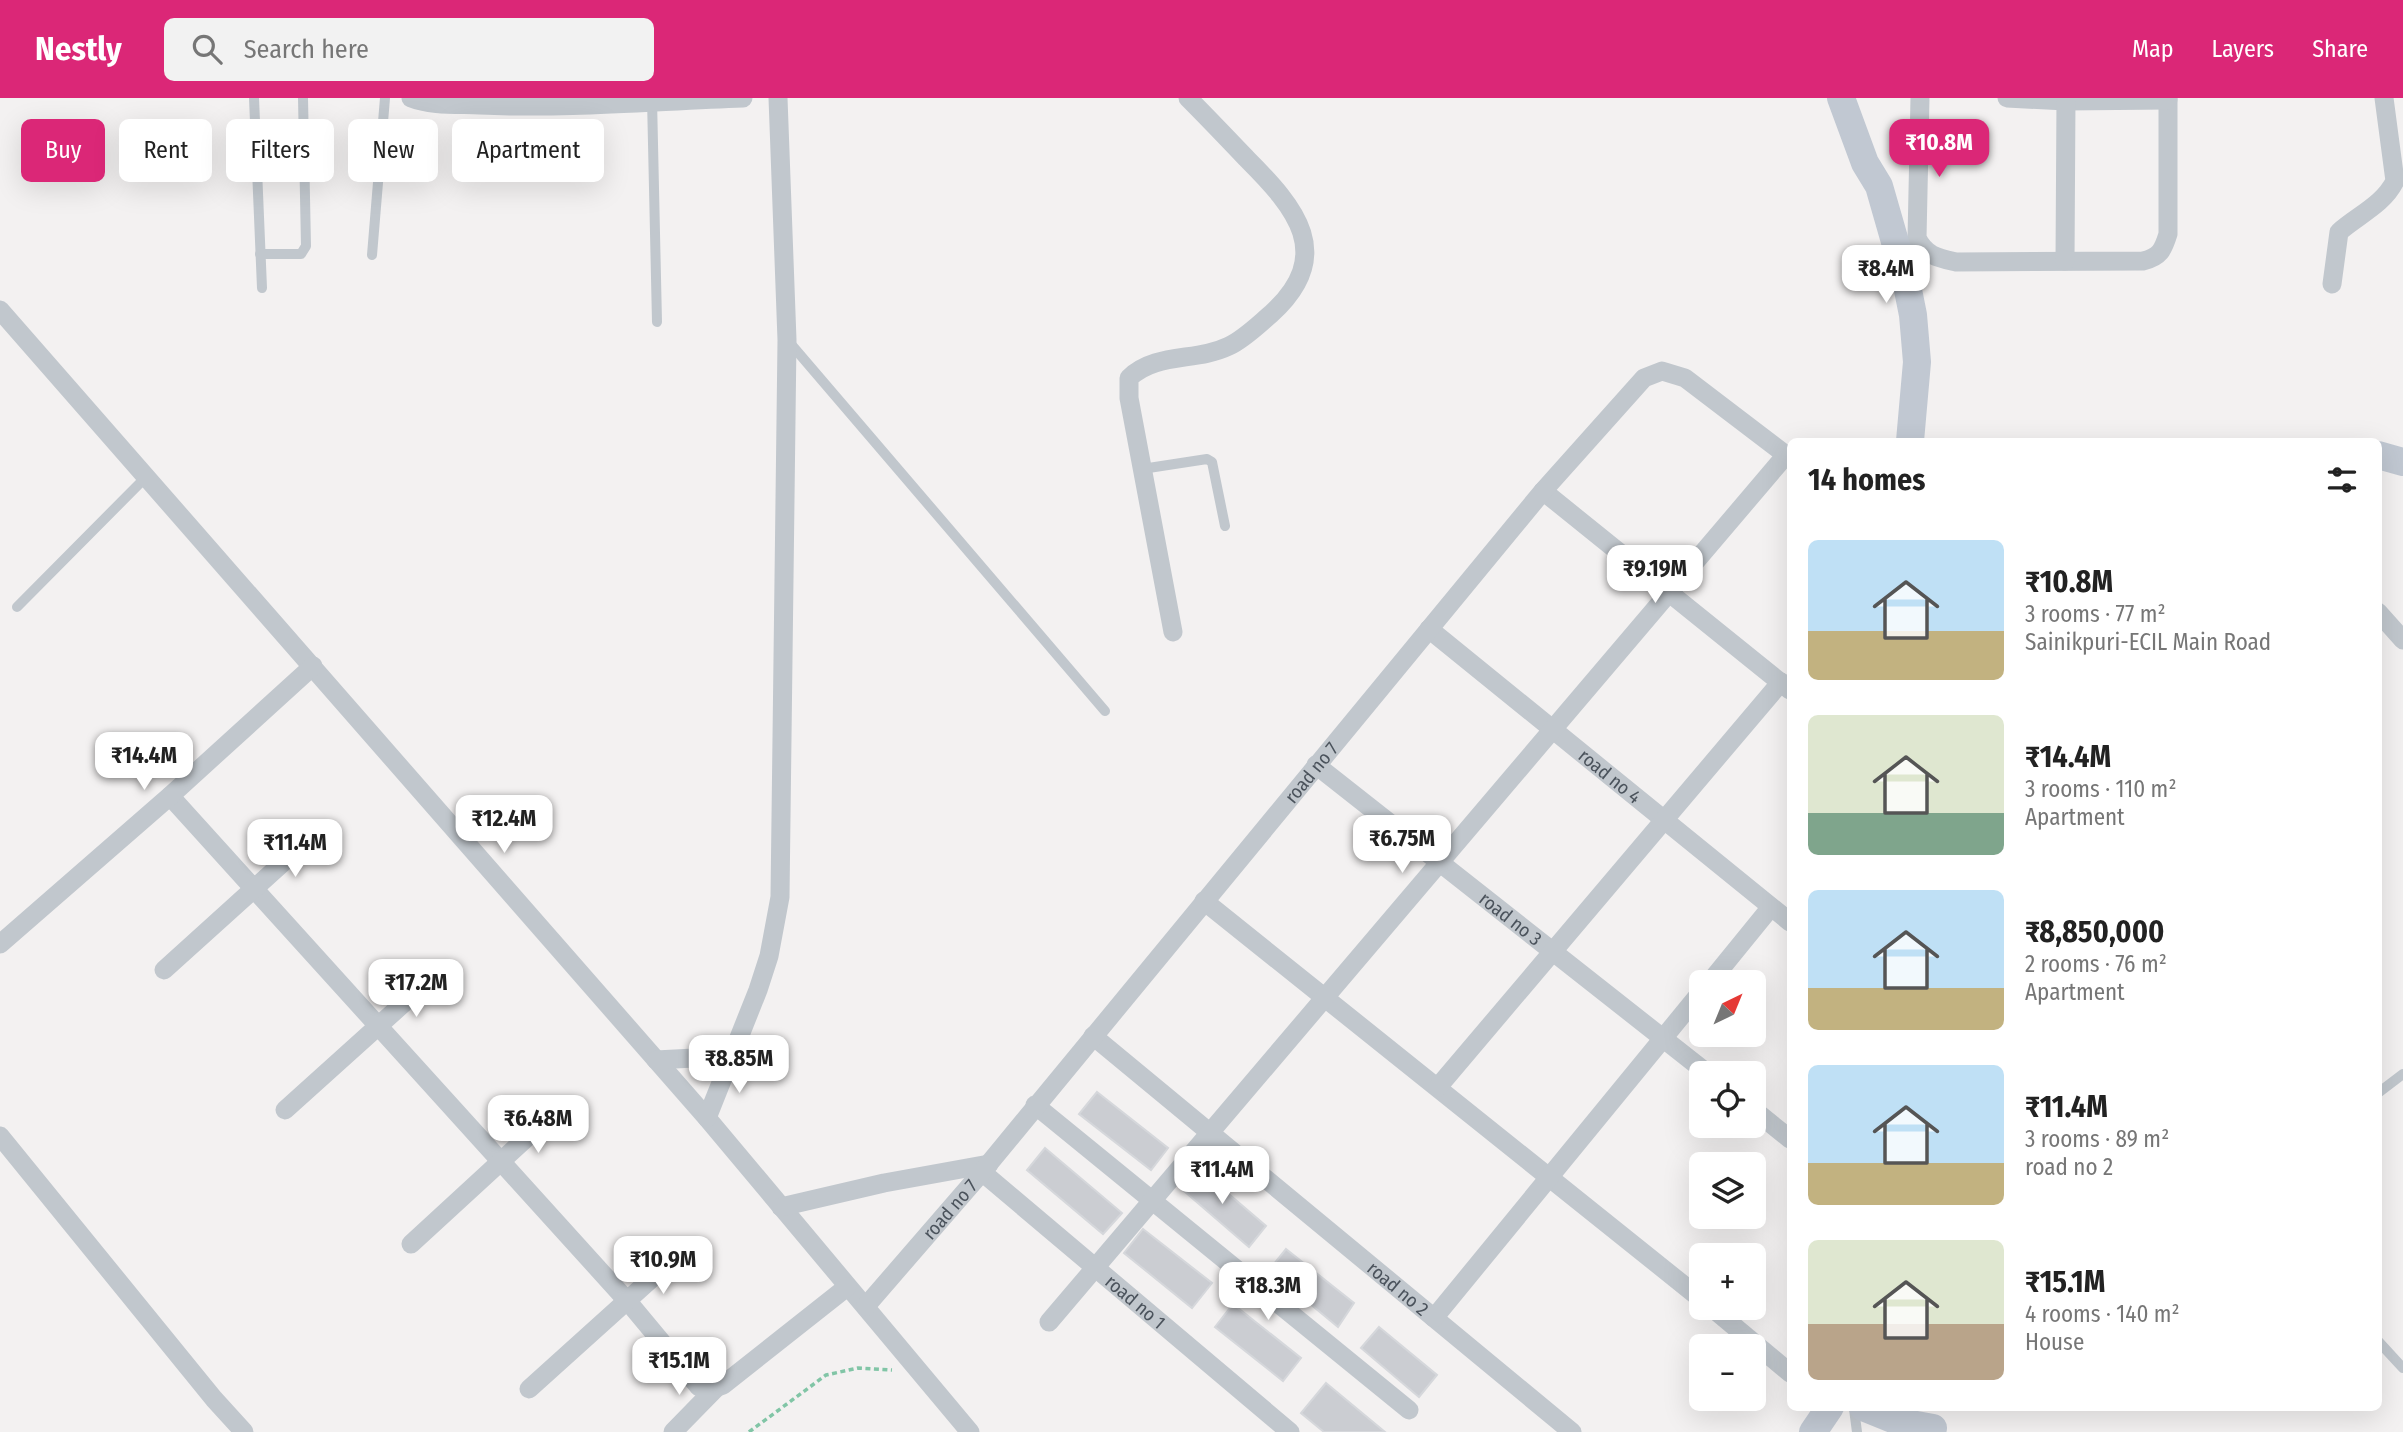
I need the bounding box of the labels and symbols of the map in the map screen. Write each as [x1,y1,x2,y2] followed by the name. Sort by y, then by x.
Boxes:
[1882,120,1996,179] pin: ₹10.8M
[1837,246,1935,305] pin: ₹8.4M
[1598,546,1712,605] pin: ₹9.19M
[87,732,201,792] pin: ₹14.4M
[1279,737,1343,808] street label: road no 7
[1574,744,1646,808] street label: road no 4
[447,796,561,855] pin: ₹12.4M
[1345,816,1459,875] pin: ₹6.75M
[238,820,352,879] pin: ₹11.4M
[1475,887,1547,950] street label: road no 3
[359,960,473,1019] pin: ₹17.2M
[1689,970,1766,1046] north arrow
[682,1035,796,1095] pin: ₹8.85M
[481,1096,595,1155] pin: ₹6.48M
[1165,1146,1279,1206] pin: ₹11.4M
[917,1174,982,1244] street label: road no 7
[606,1236,720,1296] pin: ₹10.9M
[1363,1256,1434,1320] street label: road no 2
[1211,1262,1325,1322] pin: ₹18.3M
[1101,1270,1170,1334] street label: road no 1
[622,1338,736,1397] pin: ₹15.1M

